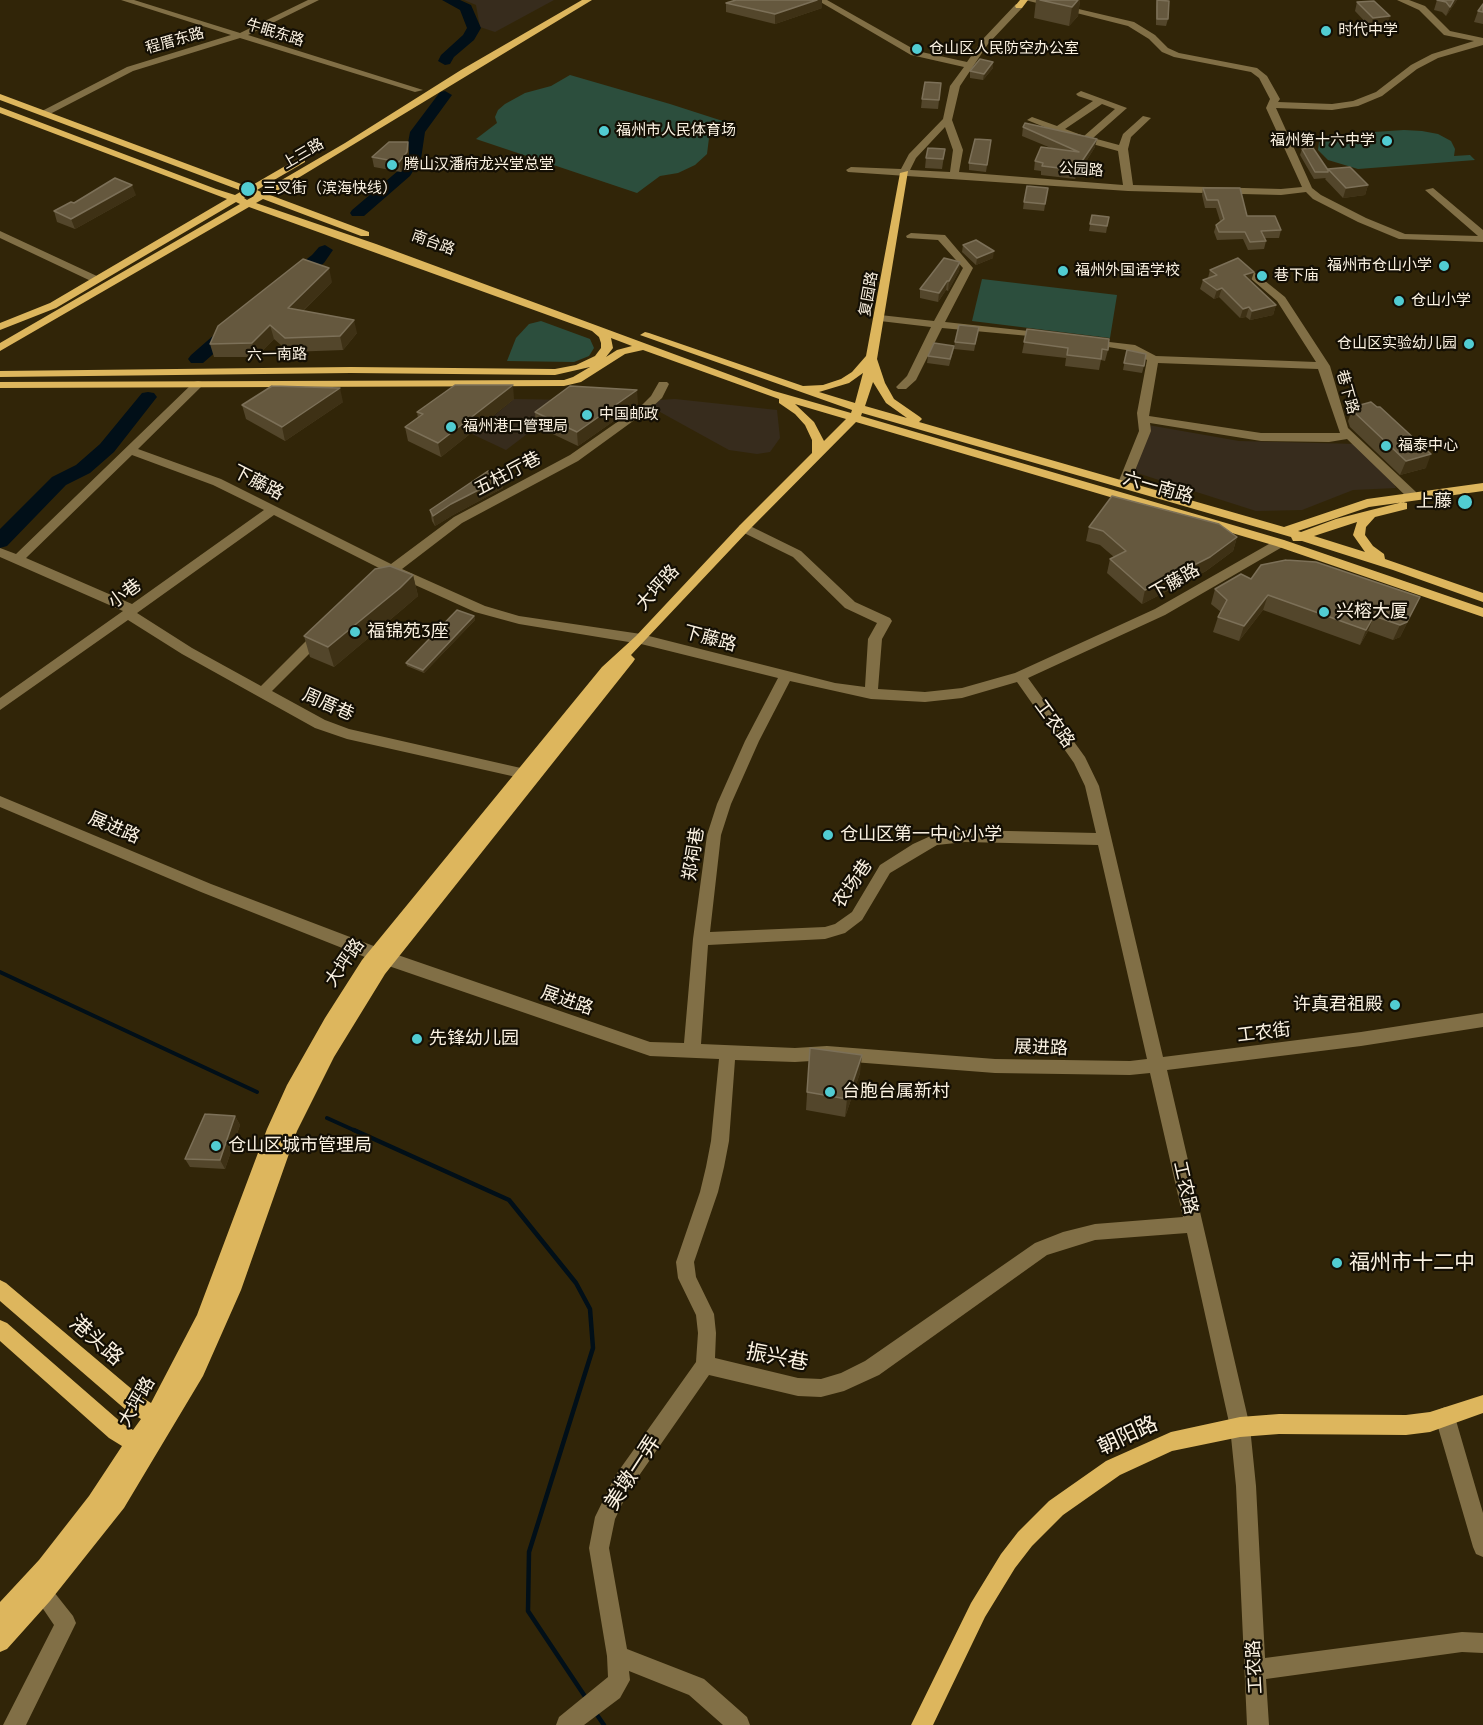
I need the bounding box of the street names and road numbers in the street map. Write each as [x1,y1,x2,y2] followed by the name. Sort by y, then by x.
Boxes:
[244,16,306,50] street label: 牛眠东路
[144,24,206,58] street label: 程厝东路
[279,135,327,173] street label: 上三路
[1058,160,1104,180] street label: 公园路
[409,227,457,259] street label: 南台路
[856,270,882,318] street label: 复园路
[247,345,307,365] street label: 六一南路
[1332,368,1362,416] street label: 巷下路
[471,448,545,500] street label: 五柱厅巷
[229,461,287,505] street label: 下藤路
[1120,468,1196,508] street label: 六一南路
[1146,559,1204,605] street label: 下藤路
[632,561,684,615] street label: 大坪路
[104,575,146,613] street label: 小巷
[681,622,739,656] street label: 下藤路
[299,684,357,726] street label: 周厝巷
[1029,696,1079,752] street label: 工农路
[85,808,143,848] street label: 展进路
[679,826,709,882] street label: 郑祠巷
[829,856,877,912] street label: 农场巷
[321,935,369,991] street label: 大坪路
[538,982,596,1020] street label: 展进路
[1236,1019,1292,1047] street label: 工农街
[1014,1036,1068,1060] street label: 展进路
[1168,1159,1202,1217] street label: 工农路
[64,1311,128,1371] street label: 港头路
[744,1340,810,1376] street label: 振兴巷
[114,1373,160,1431] street label: 大坪路
[1094,1411,1162,1461] street label: 朝阳路
[600,1431,666,1515] street label: 美墩一弄
[1243,1639,1267,1695] street label: 工农路

